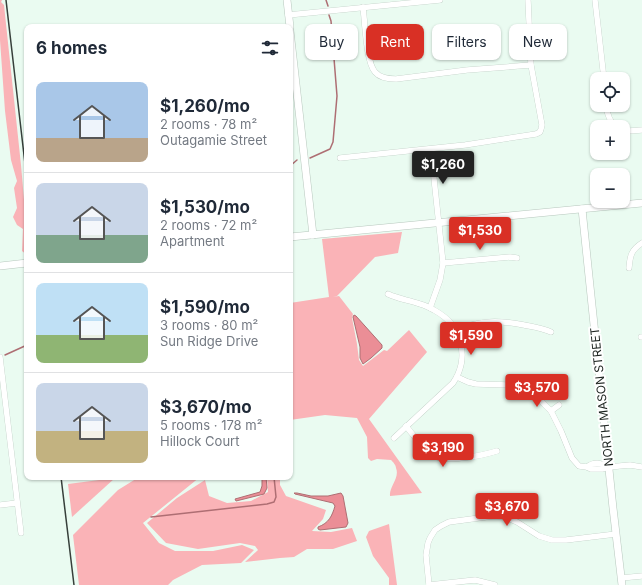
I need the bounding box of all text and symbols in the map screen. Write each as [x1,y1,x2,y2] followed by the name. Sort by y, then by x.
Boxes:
[305,24,358,60] chip: Buy
[366,24,424,60] chip: Rent
[432,24,501,60] chip: Filters
[509,24,567,60] chip: New
[259,37,281,59] icon: filters
[36,38,107,58] text: 6 homes
[590,72,630,208] map controls
[590,72,630,112] button: locate
[160,96,250,116] text: $1,260/mo
[68,98,116,146] icon: home
[160,116,257,132] text: 2 rooms · 78 m²
[590,120,630,160] button: +
[160,132,267,148] text: Outagamie Street
[410,151,476,185] pin: $1,260
[421,156,465,172] text: $1,260
[590,168,630,208] button: −
[160,197,250,217] text: $1,530/mo
[68,199,116,247] icon: home
[160,217,257,233] text: 2 rooms · 72 m²
[447,217,513,251] pin: $1,530
[458,222,502,238] text: $1,530
[160,233,225,249] text: Apartment
[160,297,250,317] text: $1,590/mo
[68,299,116,347] icon: home
[160,317,258,333] text: 3 rooms · 80 m²
[438,322,504,356] pin: $1,590
[449,327,493,343] text: $1,590
[587,327,616,467] street label: NORTH MASON STREET
[160,333,258,349] text: Sun Ridge Drive
[504,374,570,408] pin: $3,570
[514,379,560,395] text: $3,570
[160,397,252,417] text: $3,670/mo
[68,399,116,447] icon: home
[160,417,262,433] text: 5 rooms · 178 m²
[160,433,239,449] text: Hillock Court
[410,434,476,468] pin: $3,190
[422,439,464,455] text: $3,190
[474,493,540,527] pin: $3,670
[484,498,530,514] text: $3,670

